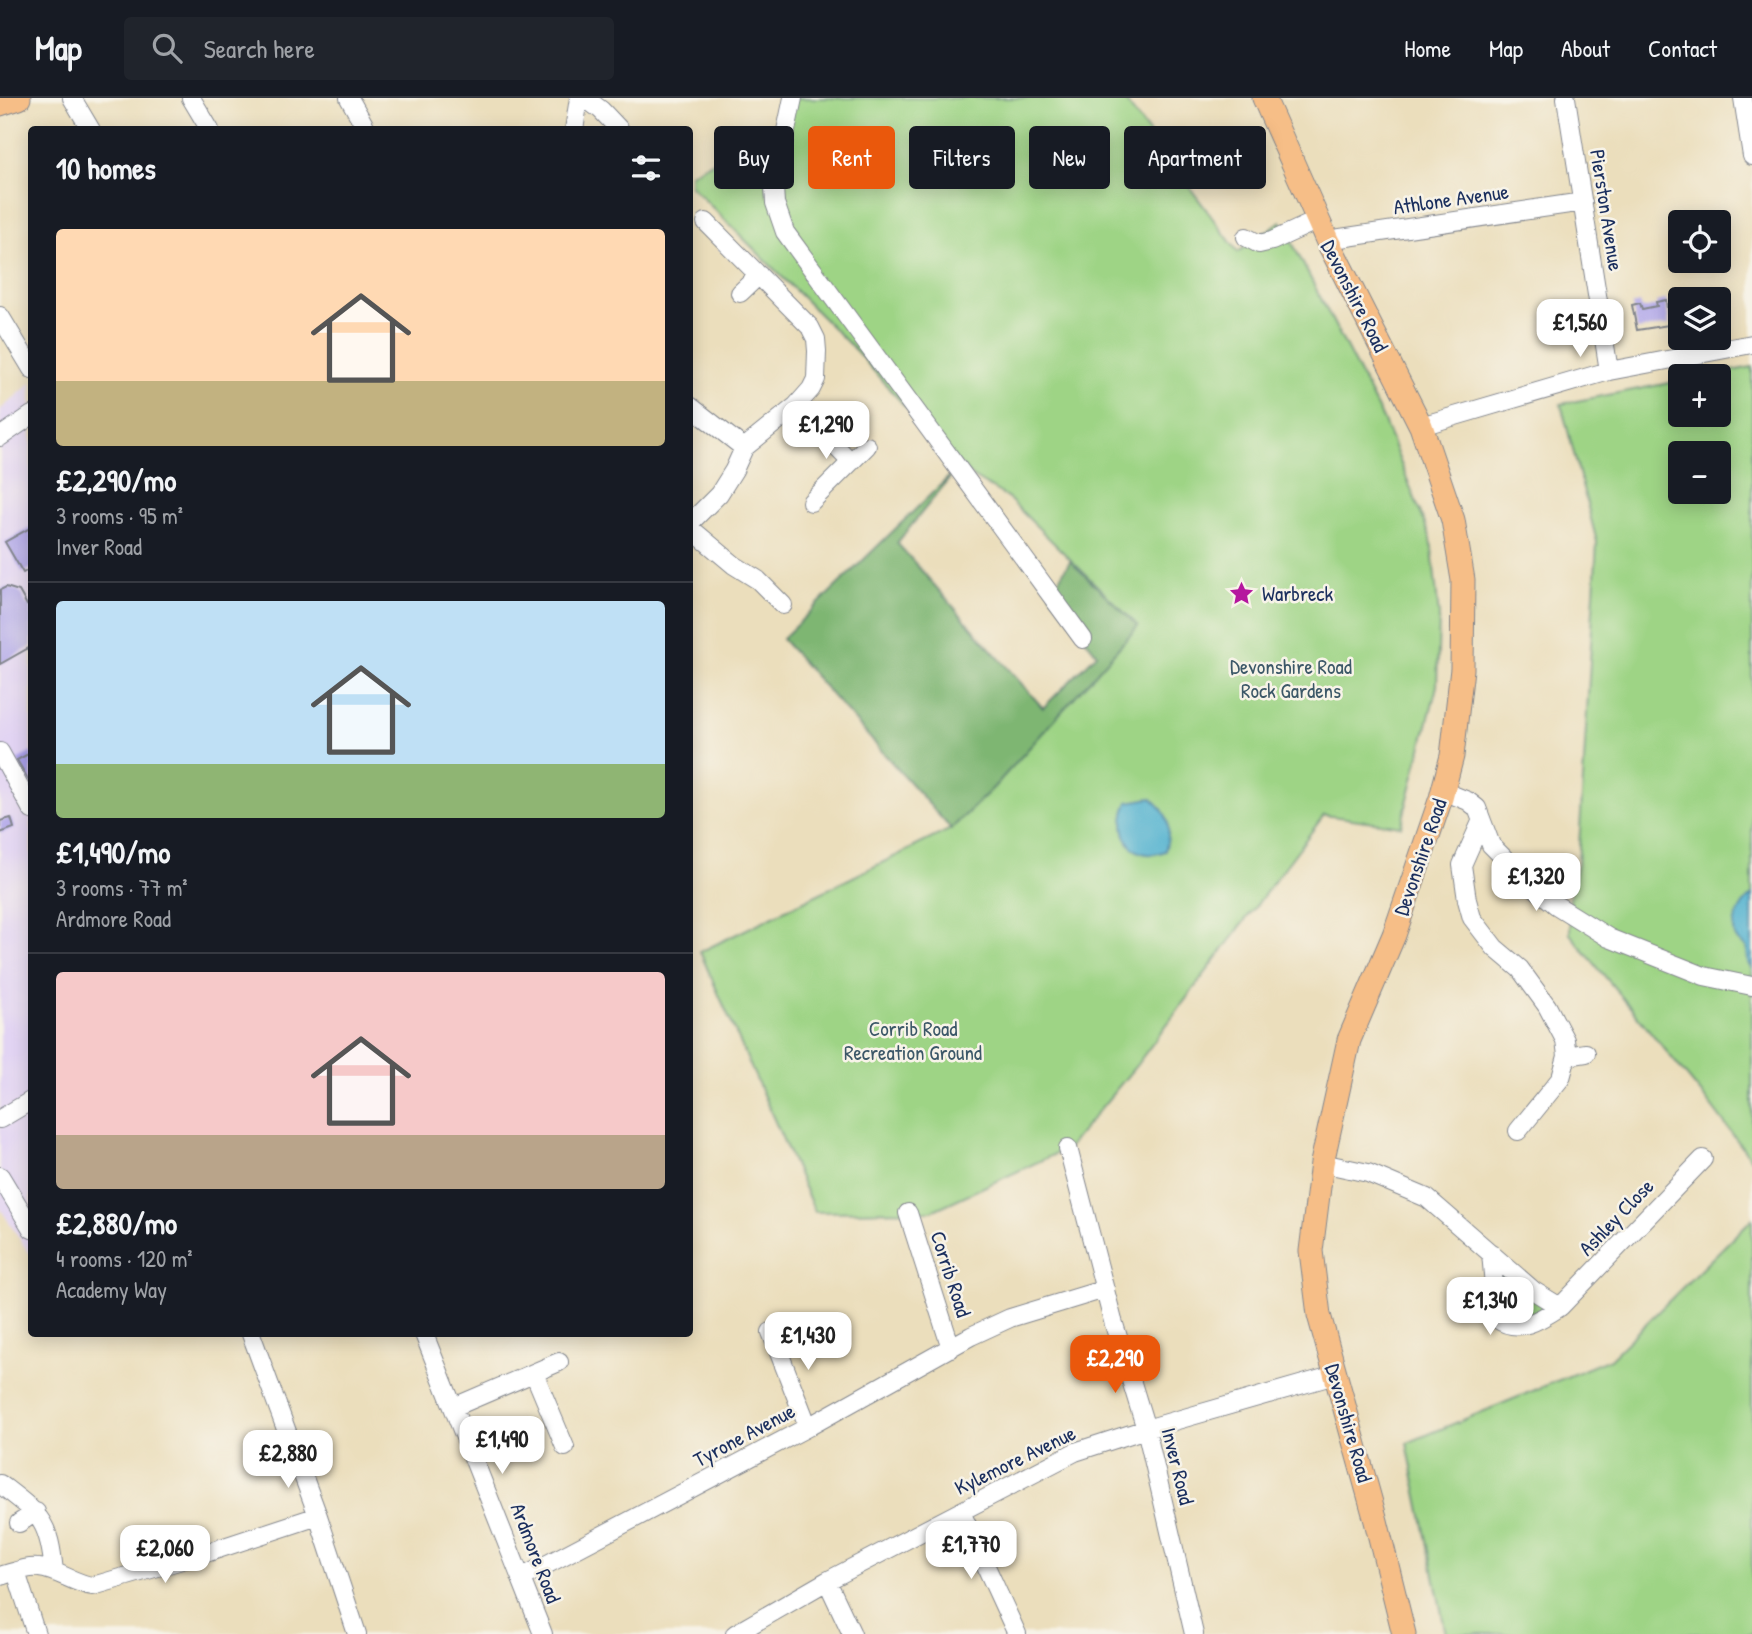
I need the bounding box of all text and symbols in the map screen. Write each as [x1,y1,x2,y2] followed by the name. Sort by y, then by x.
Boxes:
[124,17,614,80] search box
[35,26,82,70] text: Map
[148,29,186,67] icon: search
[204,31,315,66] text: Search here
[1404,32,1451,64] text: Home
[1489,32,1523,64] text: Map
[1561,32,1610,64] text: About
[1648,32,1717,64] text: Contact
[714,126,794,189] chip: Buy
[808,126,895,189] chip: Rent
[909,126,1015,189] chip: Filters
[1029,126,1110,189] chip: New
[1124,126,1266,189] chip: Apartment
[1583,147,1631,273] street label: Pierston Avenue
[56,148,156,188] text: 10 homes
[627,149,665,187] icon: filters
[1391,177,1511,221] street label: Athlone Avenue
[1668,210,1731,504] map controls
[1668,210,1731,273] button: locate
[1314,235,1396,357] street label: Devonshire Road
[298,275,424,401] icon: home
[1668,287,1731,350] button: layers
[1523,300,1637,359] pin: £1,560
[1553,306,1607,337] text: £1,560
[1668,364,1731,427] button: +
[769,402,883,461] pin: £1,290
[798,408,854,439] text: £1,290
[1668,441,1731,504] button: −
[56,460,176,500] text: £2,290/mo
[56,500,183,531] text: 3 rooms · 95 m²
[56,531,142,562] text: Inver Road
[1228,579,1256,607] place icon: Warbreck
[1262,579,1333,608] place label: Warbreck
[298,647,424,773] icon: home
[1230,652,1352,705] park label: Devonshire Road Rock Gardens
[1386,795,1454,919] street label: Devonshire Road
[56,832,170,872] text: £1,490/mo
[1479,854,1593,913] pin: £1,320
[1507,860,1565,891] text: £1,320
[56,872,188,903] text: 3 rooms · 77 m²
[56,903,171,934] text: Ardmore Road
[844,1014,982,1067] park label: Corrib Road Recreation Ground
[298,1018,424,1144] icon: home
[1572,1172,1660,1262] street label: Ashley Close
[56,1203,177,1243] text: £2,880/mo
[923,1227,979,1321] street label: Corrib Road
[56,1243,193,1274] text: 4 rooms · 120 m²
[56,1274,167,1305] text: Academy Way
[1433,1278,1547,1337] pin: £1,340
[1463,1284,1517,1315] text: £1,340
[751,1312,865,1372] pin: £1,430
[781,1319,835,1350] text: £1,430
[1058,1336,1172,1395] pin: £2,290
[1086,1342,1144,1373] text: £2,290
[1318,1360,1380,1486] street label: Devonshire Road
[688,1396,800,1474] street label: Tyrone Avenue
[445,1416,559,1476] pin: £1,490
[950,1418,1080,1502] street label: Kylemore Avenue
[475,1423,529,1454] text: £1,490
[1154,1424,1202,1508] street label: Inver Road
[231,1430,345,1490] pin: £2,880
[259,1437,317,1468] text: £2,880
[504,1499,568,1607] street label: Ardmore Road
[914,1522,1028,1581] pin: £1,770
[108,1526,222,1585] pin: £2,060
[942,1528,1000,1559] text: £1,770
[136,1532,194,1563] text: £2,060

